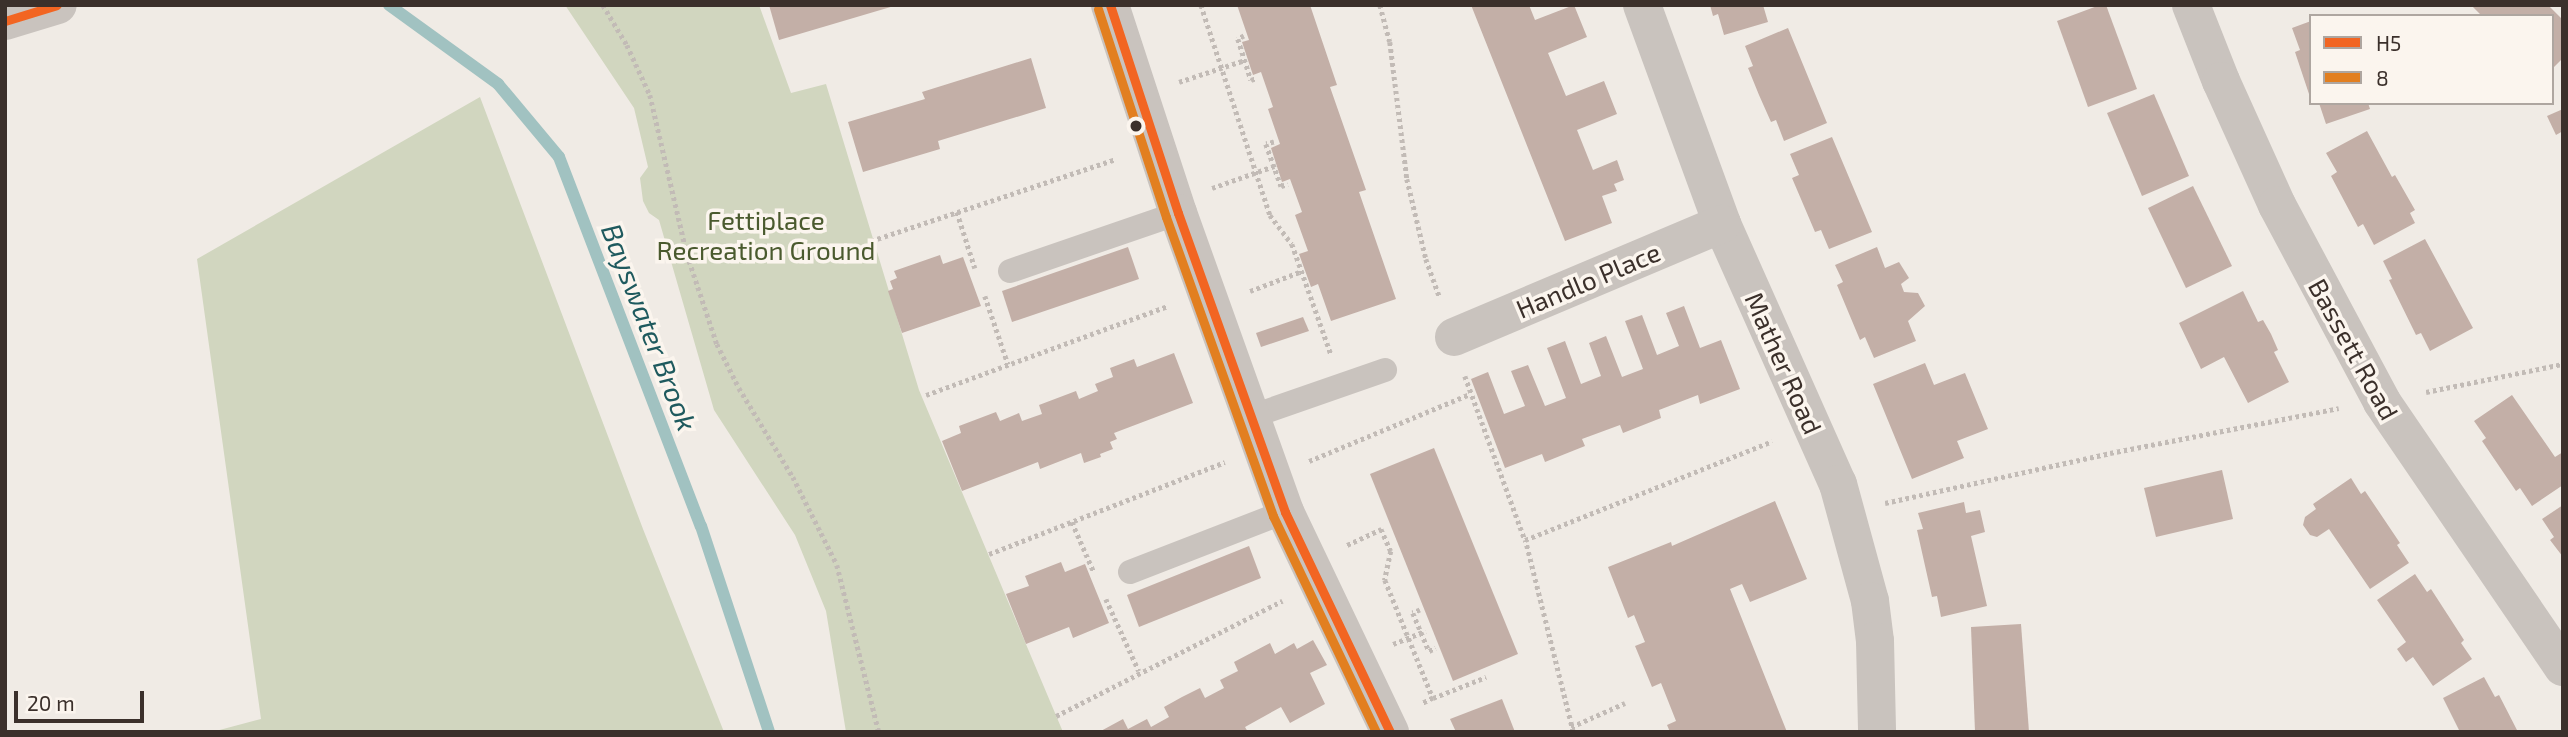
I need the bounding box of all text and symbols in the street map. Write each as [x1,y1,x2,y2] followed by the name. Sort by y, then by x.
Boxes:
[2309,14,2554,105] legend
[2376,30,2401,55] text: H5
[2376,65,2389,90] text: 8
[1129,119,1143,133] unlabelled marker
[657,204,875,266] park label: Fettiplace Recreation Ground
[595,218,705,436] water label: Bayswater Brook
[1511,236,1665,324] street label: Handlo Place
[2302,273,2406,425] street label: Bassett Road
[1739,287,1829,439] street label: Mather Road
[18,678,147,722] scale bar
[27,690,75,715] text: 20 m

